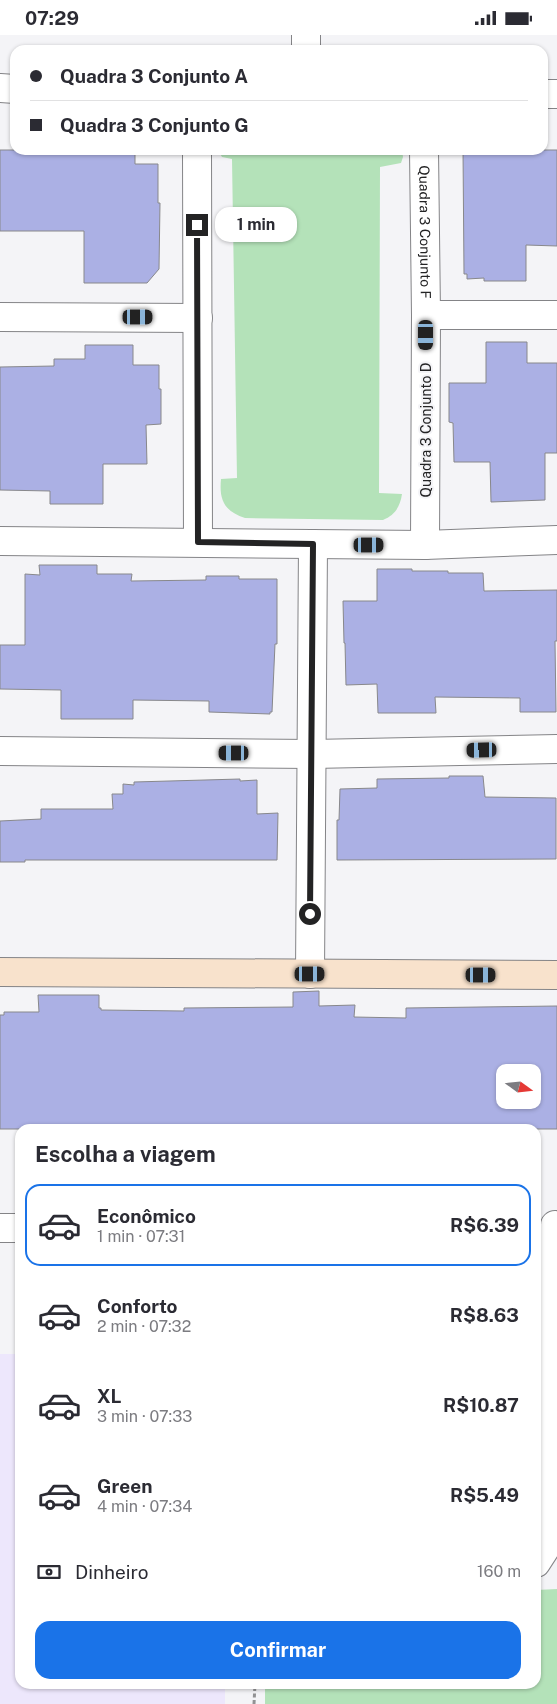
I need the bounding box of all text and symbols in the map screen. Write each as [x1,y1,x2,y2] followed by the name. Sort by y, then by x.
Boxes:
[25,7,79,29] text: 07:29
[60,65,248,87] text: Quadra 3 Conjunto A
[60,114,249,136] text: Quadra 3 Conjunto G
[416,165,434,299] street label: Quadra 3 Conjunto F
[214,207,297,243] callout: 1 min
[186,214,208,236] route end
[237,215,275,234] text: 1 min
[123,310,153,325] car
[418,320,433,350] car
[418,363,434,497] street label: Quadra 3 Conjunto D
[354,538,384,553] car
[466,742,497,758] car
[219,746,249,761] car
[299,903,321,925] route start
[295,967,325,982] car
[466,968,496,983] car
[496,1064,541,1109] north arrow
[496,1064,541,1109] map controls
[35,1141,216,1167] text: Escolha a viagem
[37,1203,82,1248] icon: car
[97,1205,196,1227] text: Econômico
[450,1214,519,1236] text: R$6.39
[97,1227,185,1246] text: 1 min · 07:31
[37,1293,82,1338] icon: car
[97,1295,177,1317] text: Conforto
[450,1304,519,1326] text: R$8.63
[97,1317,191,1336] text: 2 min · 07:32
[37,1383,82,1428] icon: car
[97,1385,122,1407] text: XL
[443,1394,519,1416] text: R$10.87
[97,1407,192,1426] text: 3 min · 07:33
[37,1473,82,1518] icon: car
[97,1475,152,1497] text: Green
[450,1484,519,1506] text: R$5.49
[97,1497,192,1516] text: 4 min · 07:34
[35,1558,63,1586] icon: cash
[75,1561,149,1583] text: Dinheiro
[477,1562,521,1581] text: 160 m
[35,1621,521,1679] button: Confirmar

